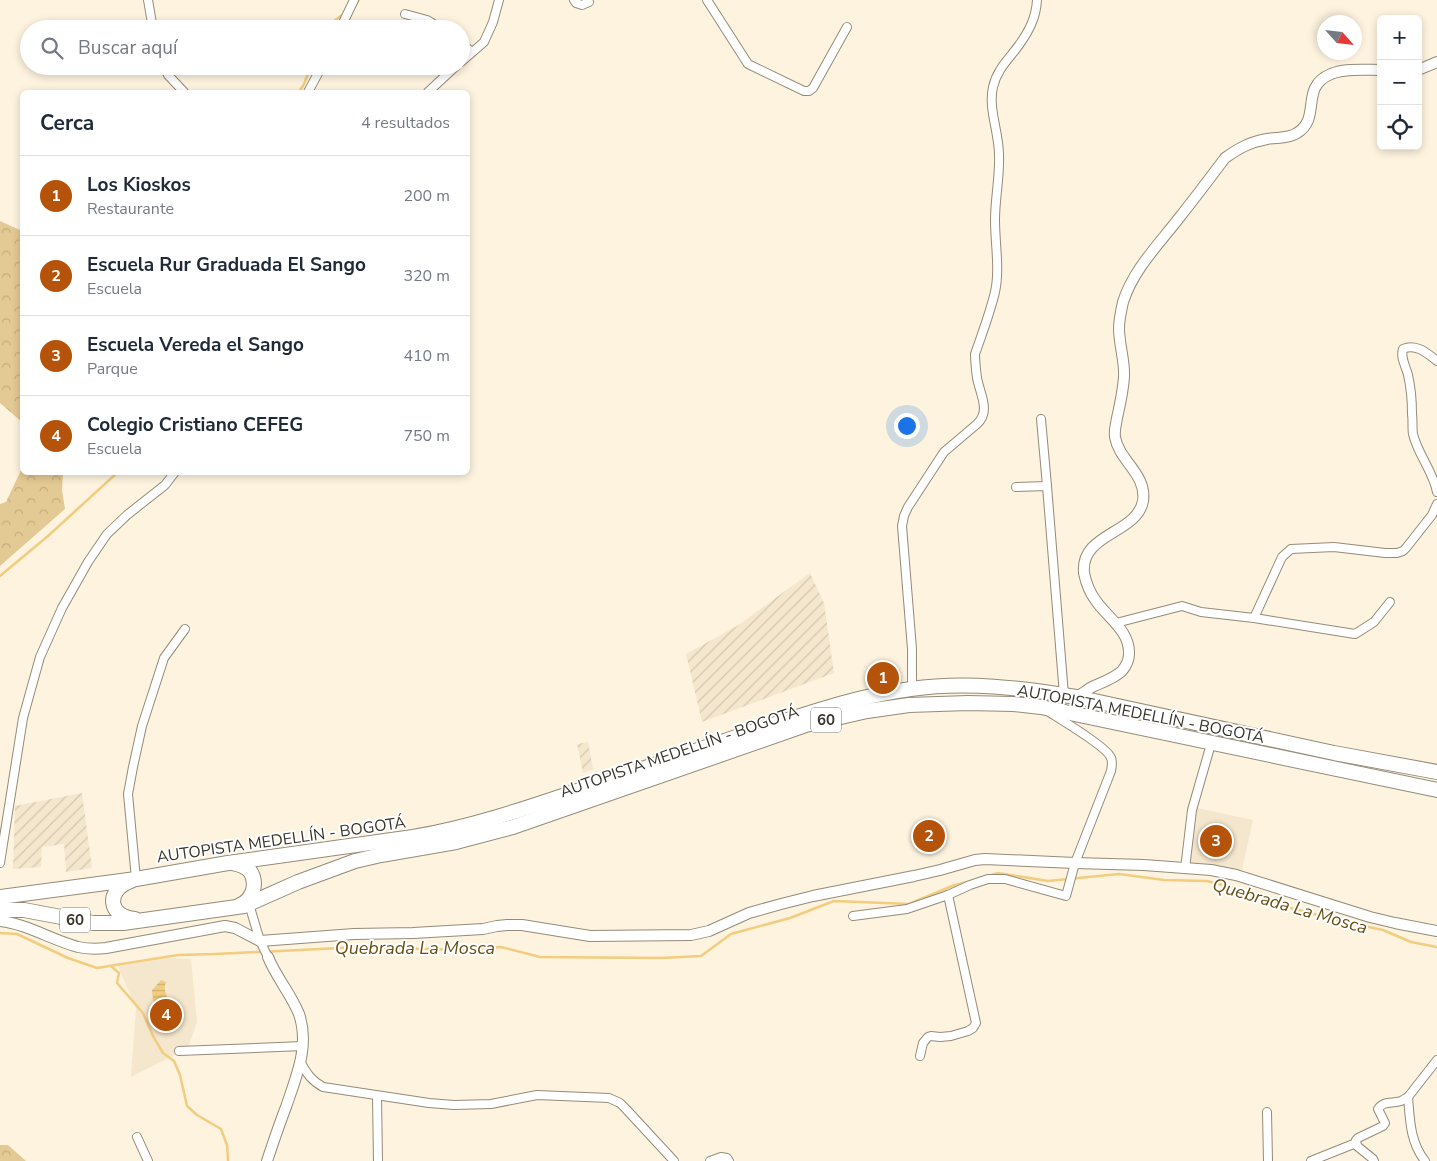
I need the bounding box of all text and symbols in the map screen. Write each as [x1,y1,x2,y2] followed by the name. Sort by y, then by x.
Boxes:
[1317,15,1362,60] north arrow
[1377,15,1422,150] map controls
[1377,15,1422,60] button: +
[20,20,470,75] search box
[38,34,66,62] icon: search
[78,35,177,61] text: Buscar aquí
[1377,60,1422,105] button: −
[1377,105,1422,150] button: locate
[40,109,94,137] text: Cerca
[361,112,450,134] text: 4 resultados
[87,172,191,198] text: Los Kioskos
[51,185,61,207] text: 1
[403,185,450,207] text: 200 m
[87,198,174,220] text: Restaurante
[87,252,366,278] text: Escuela Rur Graduada El Sango
[51,265,61,287] text: 2
[403,265,450,287] text: 320 m
[87,278,142,300] text: Escuela
[87,332,304,358] text: Escuela Vereda el Sango
[51,345,61,367] text: 3
[403,345,450,367] text: 410 m
[87,358,138,380] text: Parque
[87,412,303,438] text: Colegio Cristiano CEFEG
[894,413,920,439] your location
[51,425,61,447] text: 4
[403,425,450,447] text: 750 m
[87,438,142,460] text: Escuela
[867,659,899,697] pin: 1
[1015,679,1267,749] street label: AUTOPISTA MEDELLÍN - BOGOTÁ
[557,701,802,803] street label: AUTOPISTA MEDELLÍN - BOGOTÁ
[811,708,841,732] road number: 60
[155,812,407,868] street label: AUTOPISTA MEDELLÍN - BOGOTÁ
[913,817,945,855] pin: 2
[1200,822,1232,860] pin: 3
[1210,872,1370,940] water label: Quebrada La Mosca
[60,908,90,932] road number: 60
[335,936,495,960] water label: Quebrada La Mosca
[150,996,182,1034] pin: 4

